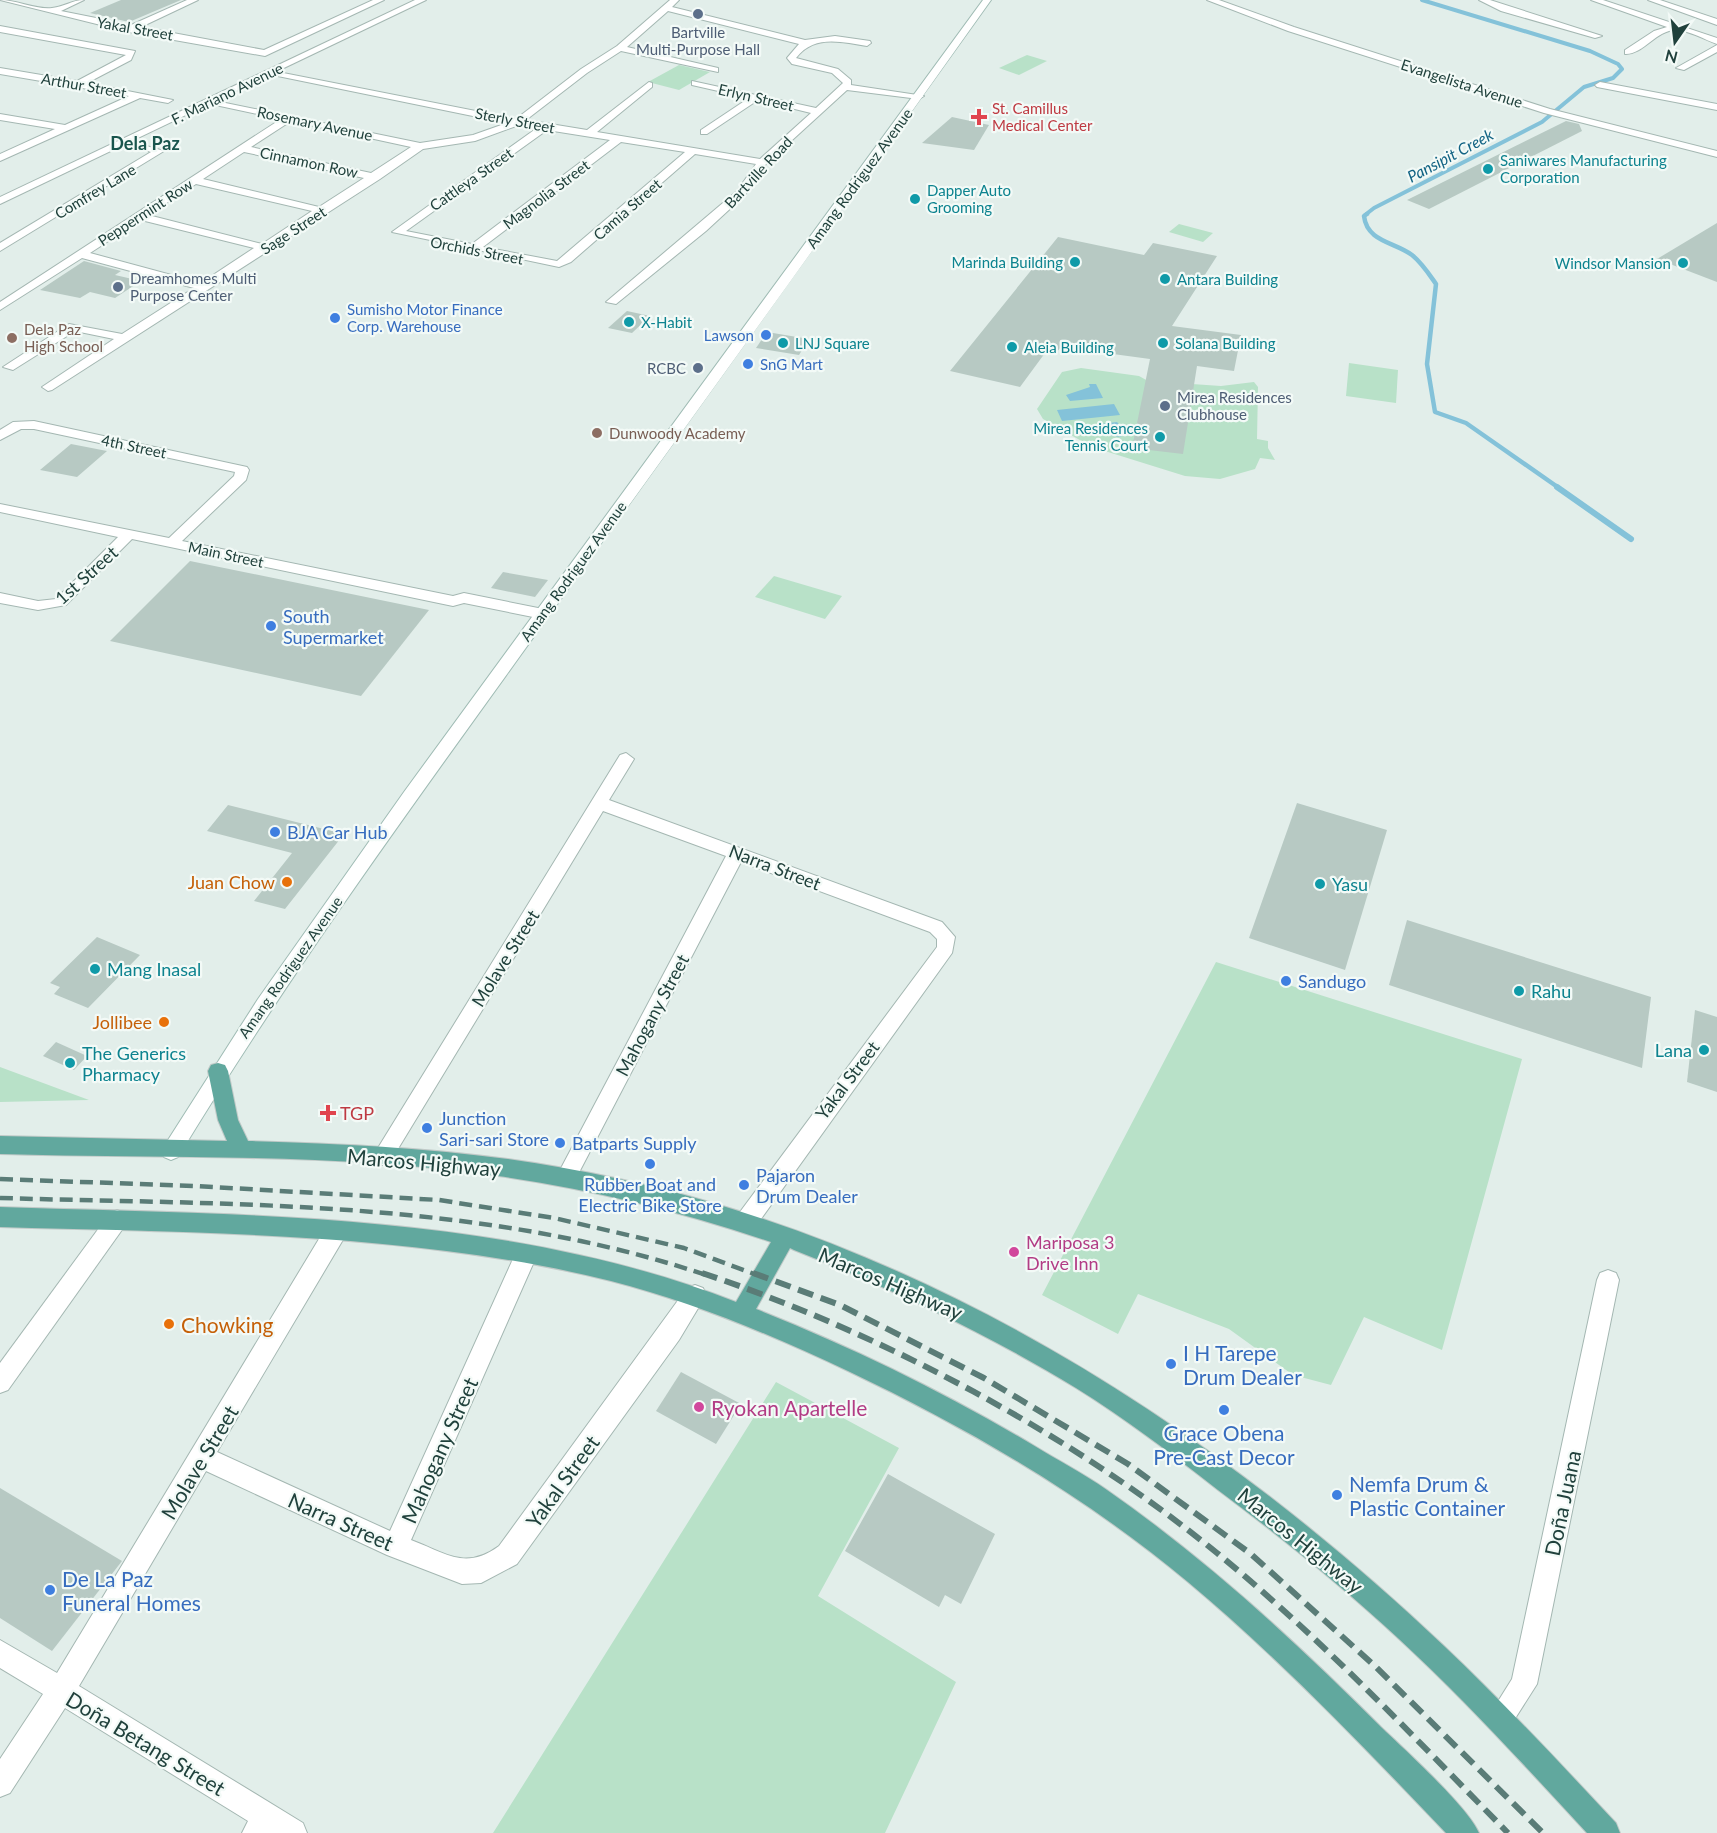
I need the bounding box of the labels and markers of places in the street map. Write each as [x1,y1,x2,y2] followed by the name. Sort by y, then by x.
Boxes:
[691,7,705,21] marker: Bartville Multi-Purpose Hall
[636,23,760,58] place label: Bartville Multi-Purpose Hall
[992,99,1093,134] place label: St. Camillus Medical Center
[970,108,988,126] marker: St. Camillus Medical Center
[1500,151,1667,186] place label: Saniwares Manufacturing Corporation
[1481,162,1495,176] marker: Saniwares Manufacturing Corporation
[927,181,1011,216] place label: Dapper Auto Grooming
[908,192,922,206] marker: Dapper Auto Grooming
[952,253,1063,271] place label: Marinda Building
[1555,254,1671,272] place label: Windsor Mansion
[1068,255,1082,269] marker: Marinda Building
[1676,256,1690,270] marker: Windsor Mansion
[130,269,257,304] place label: Dreamhomes Multi Purpose Center
[1177,270,1278,288] place label: Antara Building
[1158,272,1172,286] marker: Antara Building
[111,280,125,294] marker: Dreamhomes Multi Purpose Center
[347,300,503,335] place label: Sumisho Motor Finance Corp. Warehouse
[328,311,342,325] marker: Sumisho Motor Finance Corp. Warehouse
[641,313,693,331] place label: X-Habit
[622,315,636,329] marker: X-Habit
[24,320,103,355] place label: Dela Paz High School
[704,326,754,344] place label: Lawson
[759,328,773,342] marker: Lawson
[5,331,19,345] marker: Dela Paz High School
[795,334,870,352] place label: LNJ Square
[1175,334,1276,352] place label: Solana Building
[776,336,790,350] marker: LNJ Square
[1156,336,1170,350] marker: Solana Building
[1024,338,1114,356] place label: Aleia Building
[1005,340,1019,354] marker: Aleia Building
[760,355,824,373] place label: SnG Mart
[741,357,755,371] marker: SnG Mart
[647,359,686,377] place label: RCBC
[691,361,705,375] marker: RCBC
[1177,388,1292,423] place label: Mirea Residences Clubhouse
[1158,399,1172,413] marker: Mirea Residences Clubhouse
[1033,419,1149,454] place label: Mirea Residences Tennis Court
[609,424,746,442] place label: Dunwoody Academy
[590,426,604,440] marker: Dunwoody Academy
[1153,430,1167,444] marker: Mirea Residences Tennis Court
[283,605,384,648] place label: South Supermarket
[264,619,278,633] marker: South Supermarket
[287,821,388,843] place label: BJA Car Hub
[268,825,282,839] marker: BJA Car Hub
[188,871,275,893] place label: Juan Chow
[1332,873,1368,895] place label: Yasu
[280,875,294,889] marker: Juan Chow
[1313,877,1327,891] marker: Yasu
[107,958,201,980] place label: Mang Inasal
[88,962,102,976] marker: Mang Inasal
[1298,970,1366,992] place label: Sandugo
[1279,974,1293,988] marker: Sandugo
[1531,980,1571,1002] place label: Rahu
[1512,984,1526,998] marker: Rahu
[93,1011,152,1033] place label: Jollibee
[157,1015,171,1029] marker: Jollibee
[1655,1039,1692,1061] place label: Lana
[82,1042,186,1085] place label: The Generics Pharmacy
[1697,1043,1711,1057] marker: Lana
[63,1056,77,1070] marker: The Generics Pharmacy
[340,1102,374,1124] place label: TGP
[321,1106,335,1120] marker: TGP
[439,1107,549,1150] place label: Junction Sari-sari Store
[420,1121,434,1135] marker: Junction Sari-sari Store
[572,1132,697,1154] place label: Batparts Supply
[553,1136,567,1150] marker: Batparts Supply
[643,1157,657,1171] marker: Rubber Boat and Electric Bike Store
[756,1164,858,1207] place label: Pajaron Drum Dealer
[578,1173,722,1216] place label: Rubber Boat and Electric Bike Store
[737,1178,751,1192] marker: Pajaron Drum Dealer
[1026,1231,1114,1274] place label: Mariposa 3 Drive Inn
[1007,1245,1021,1259] marker: Mariposa 3 Drive Inn
[181,1312,273,1337] place label: Chowking
[162,1317,176,1331] marker: Chowking
[1183,1340,1302,1389] place label: I H Tarepe Drum Dealer
[1164,1357,1178,1371] marker: I H Tarepe Drum Dealer
[711,1395,867,1420] place label: Ryokan Apartelle
[692,1400,706,1414] marker: Ryokan Apartelle
[1217,1403,1231,1417] marker: Grace Obena Pre-Cast Decor
[1153,1420,1295,1469] place label: Grace Obena Pre-Cast Decor
[1349,1471,1505,1520] place label: Nemfa Drum & Plastic Container
[1330,1488,1344,1502] marker: Nemfa Drum & Plastic Container
[62,1566,201,1615] place label: De La Paz Funeral Homes
[43,1583,57,1597] marker: De La Paz Funeral Homes

